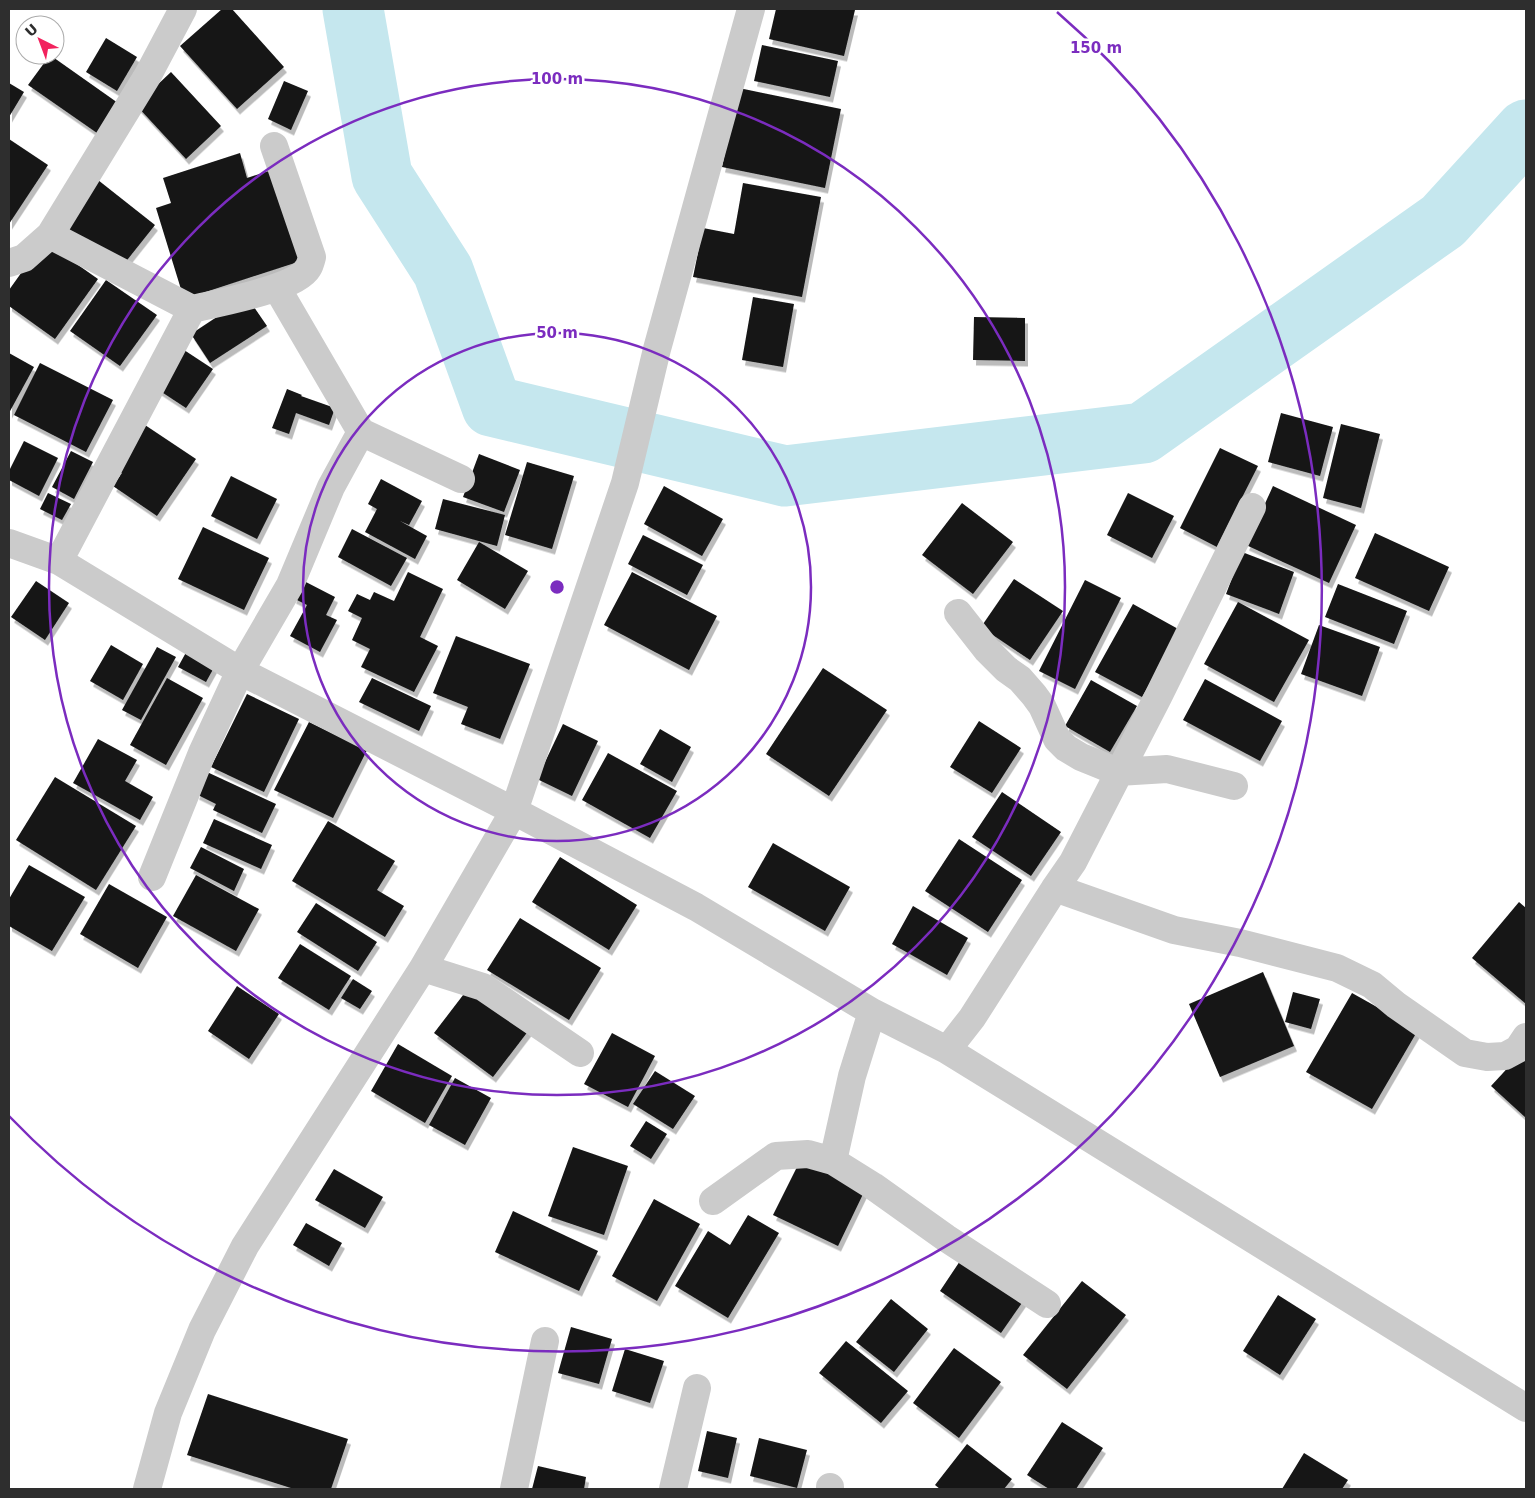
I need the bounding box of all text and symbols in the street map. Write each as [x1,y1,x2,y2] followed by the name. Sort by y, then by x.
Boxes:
[15,15,65,65] north arrow
[22,21,41,40] text: U
[1070,39,1122,57] text: 150 m
[531,70,583,88] text: 100 m
[536,324,578,342] text: 50 m
[548,578,566,596] centre of rings

